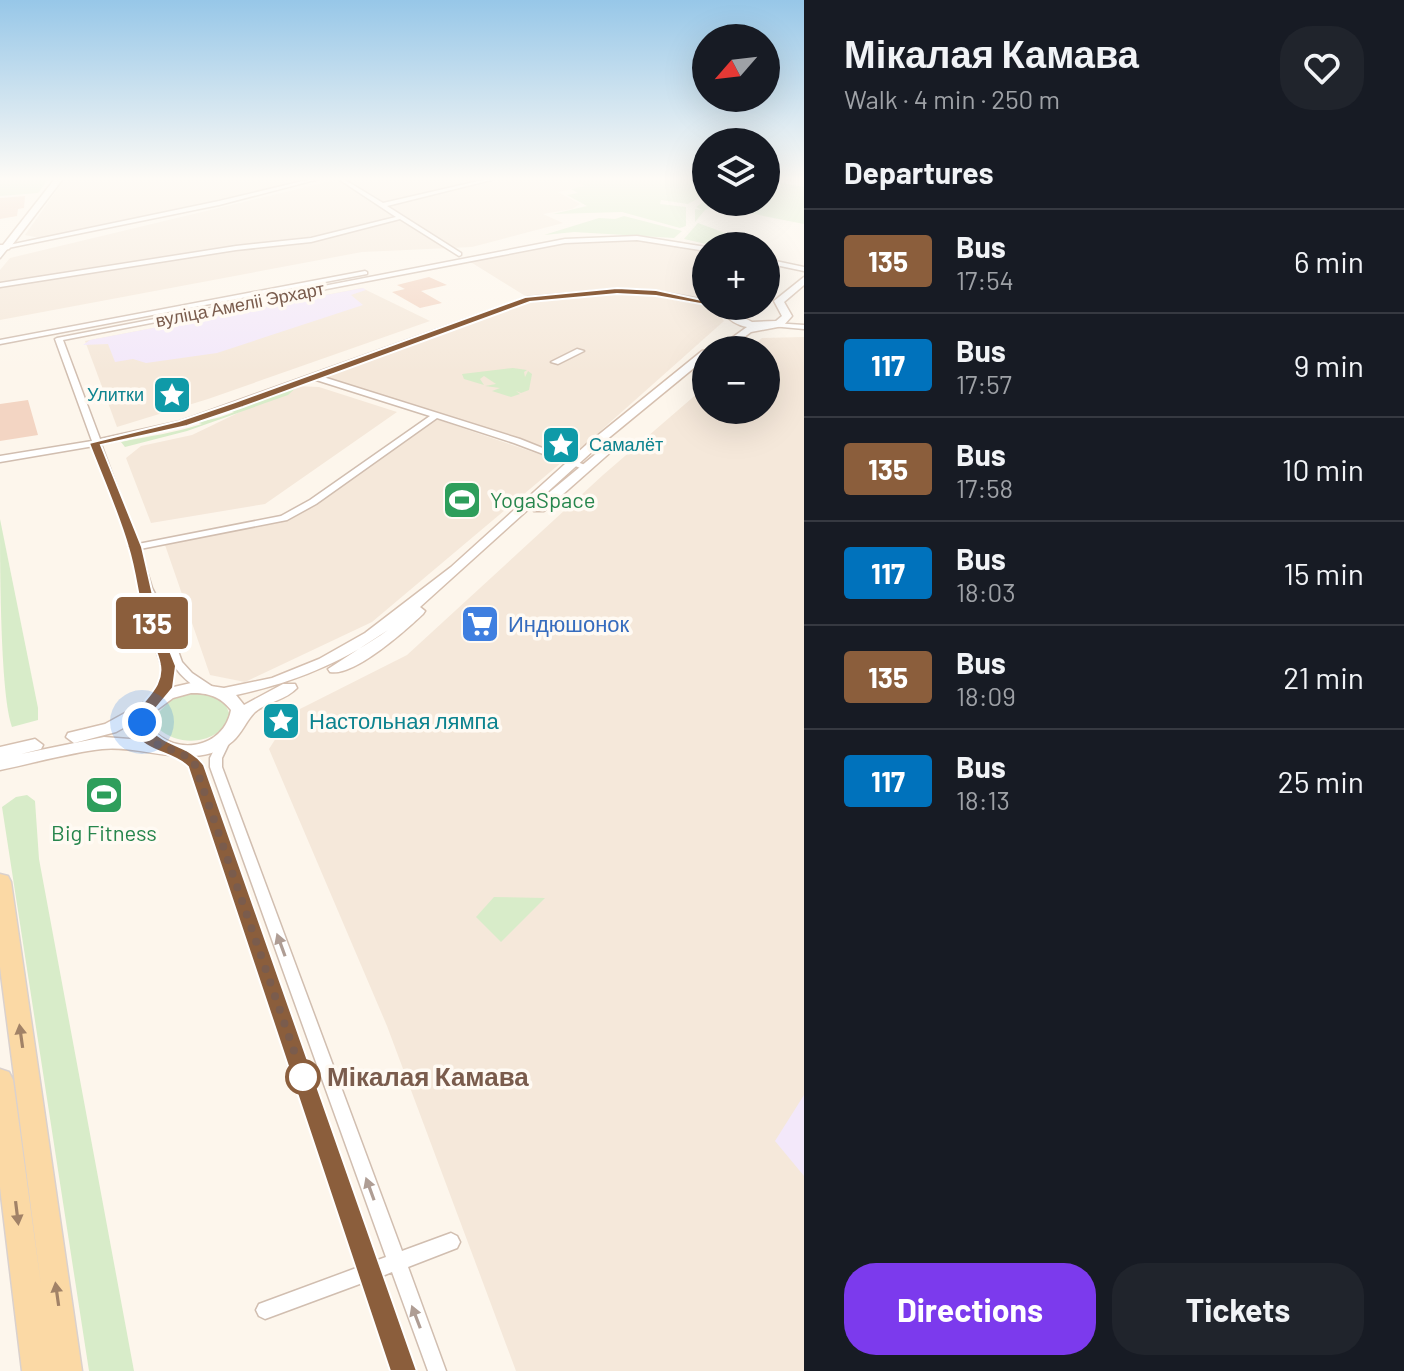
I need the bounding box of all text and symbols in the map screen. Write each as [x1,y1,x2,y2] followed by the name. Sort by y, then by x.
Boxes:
[692,24,780,112] north arrow
[692,24,780,424] map controls
[1280,26,1364,110] button: heart
[844,30,1139,76] text: Мікалая Камава
[844,83,1060,114] text: Walk · 4 min · 250 m
[692,128,780,216] button: layers
[844,154,994,190] text: Departures
[956,228,1006,264] text: Bus
[692,232,780,320] button: +
[1294,243,1364,279] text: 6 min
[868,244,908,278] text: 135
[956,264,1014,295] text: 17:54
[154,277,326,331] street label: вуліца Амеліі Эрхарт
[956,332,1006,368] text: Bus
[692,336,780,424] button: −
[1294,347,1364,383] text: 9 min
[871,348,905,382] text: 117
[956,368,1012,399] text: 17:57
[151,374,193,416] place icon: Улитки
[87,383,144,405] place label: Улитки
[540,424,582,466] place icon: Самалёт
[589,433,663,455] place label: Самалёт
[956,436,1006,472] text: Bus
[1282,451,1364,487] text: 10 min
[868,452,908,486] text: 135
[956,472,1013,503] text: 17:58
[441,479,483,521] sports icon: YogaSpace
[490,486,595,512] place label: YogaSpace
[956,540,1006,576] text: Bus
[1283,555,1364,591] text: 15 min
[871,556,905,590] text: 117
[956,576,1016,607] text: 18:03
[106,597,198,649] line badge: 135
[459,603,501,645] supermarket icon: Индюшонок
[132,606,172,640] text: 135
[508,610,630,637] place label: Индюшонок
[956,644,1006,680] text: Bus
[1283,659,1364,695] text: 21 min
[868,660,908,694] text: 135
[956,680,1016,711] text: 18:09
[260,700,302,742] place icon: Настольная лямпа
[122,702,162,742] your location
[309,707,499,733] place label: Настольная лямпа
[956,748,1006,784] text: Bus
[1278,763,1364,799] text: 25 min
[871,764,905,798] text: 117
[83,774,125,816] sports icon: Big Fitness
[956,784,1010,815] text: 18:13
[51,819,157,845] place label: Big Fitness
[274,933,287,957] one-way arrow
[14,1023,27,1048] one-way arrow
[286,1060,320,1094] marker: Мікалая Камава
[327,1060,529,1091] place label: Мікалая Камава
[363,1177,376,1201] one-way arrow
[11,1201,24,1226] one-way arrow
[844,1263,1096,1355] button: Directions
[1112,1263,1364,1355] button: Tickets
[50,1281,63,1306] one-way arrow
[409,1305,422,1329] one-way arrow

